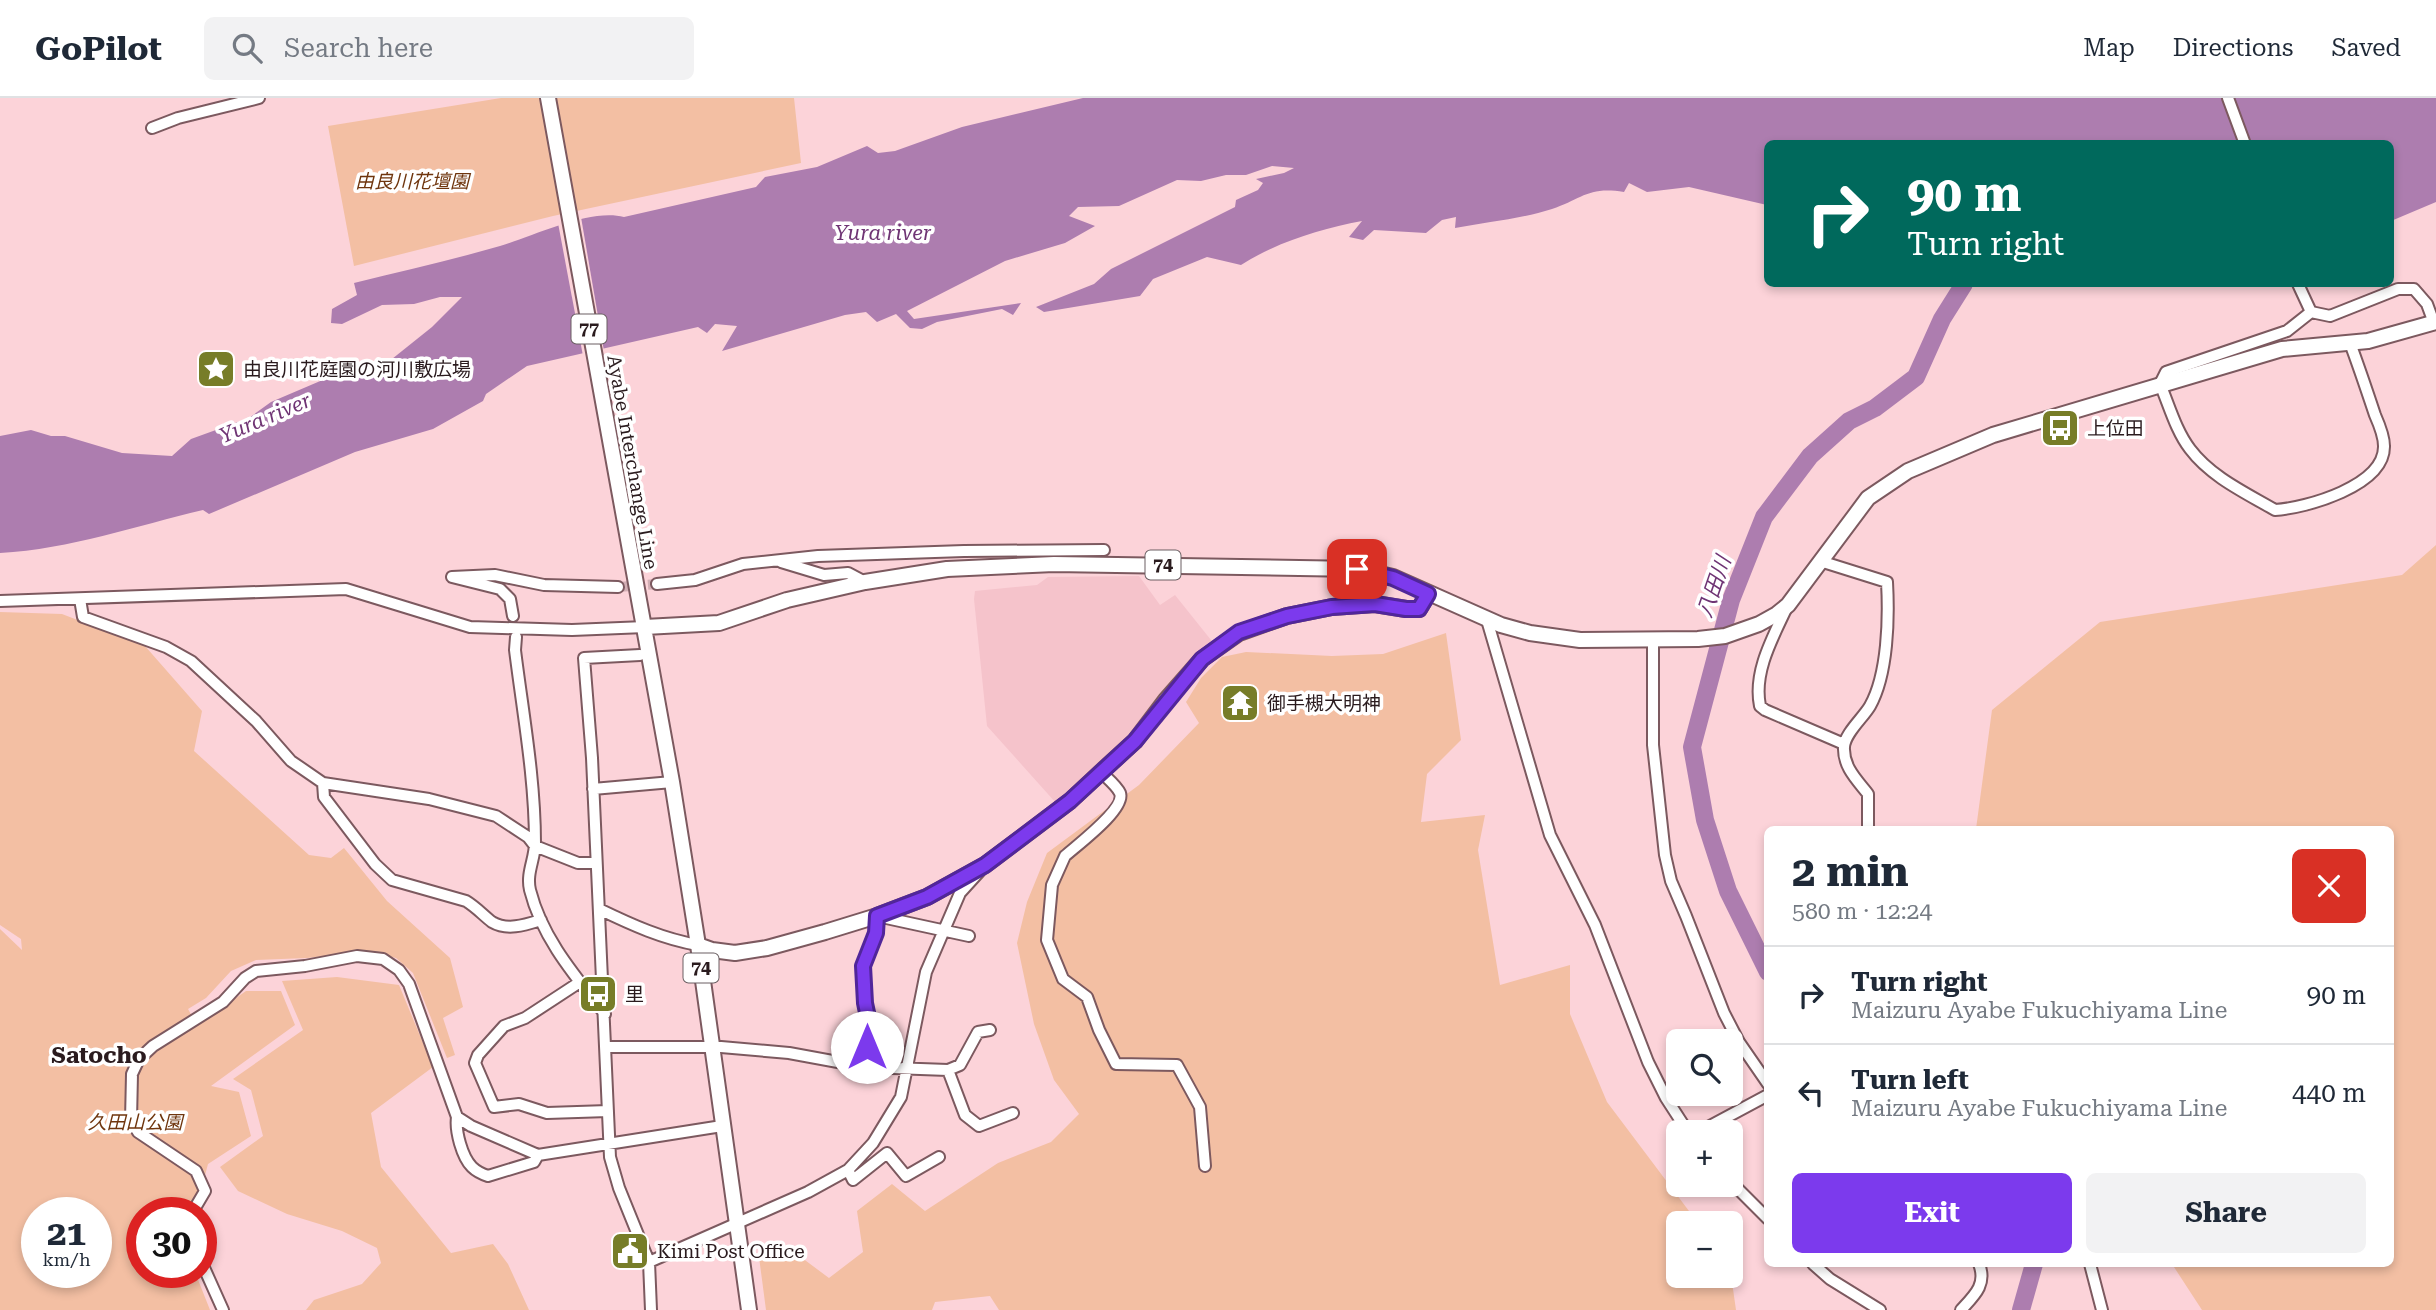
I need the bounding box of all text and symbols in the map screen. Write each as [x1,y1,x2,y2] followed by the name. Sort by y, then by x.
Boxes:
[204,17,694,80] search box
[35,29,162,68] text: GoPilot
[228,29,266,67] icon: search
[284,33,433,63] text: Search here
[2083,34,2135,62] text: Map
[2173,34,2293,62] text: Directions
[2331,34,2401,62] text: Saved
[1907,166,2022,223] text: 90 m
[1792,168,1883,259] icon: right
[355,170,472,193] park label: 由良川花壇園
[834,221,932,245] water label: Yura river
[1907,225,2064,263] text: Turn right
[572,314,606,344] road number: 77
[195,348,237,390] place icon: 由良川花庭園の河川敷広場
[602,353,663,571] street label: Ayabe Interchange Line
[243,358,471,381] place label: 由良川花庭園の河川敷広場
[216,388,315,448] water label: Yura river
[2039,407,2081,449] bus stop icon: 上位田
[2087,417,2144,440] place label: 上位田
[1327,539,1387,599] pin
[1146,550,1180,579] road number: 74
[1338,550,1376,588] icon: arrive
[1692,551,1736,621] water label: 八田川
[1219,682,1261,724] temple icon: 御手槻大明神
[1267,692,1381,715] place label: 御手槻大明神
[1792,847,1909,896] text: 2 min
[2292,849,2366,923] button: close
[1792,898,1932,925] text: 580 m · 12:24
[684,954,718,982] road number: 74
[1851,967,1987,997] text: Turn right
[577,973,619,1015] bus stop icon: 里
[1792,976,1830,1014] icon: right
[2307,980,2366,1010] text: 90 m
[625,983,644,1006] place label: 里
[1851,997,2227,1024] text: Maizuru Ayabe Fukuchiyama Line
[830,1010,904,1084] position arrow
[1666,1029,1743,1288] map controls
[1666,1029,1743,1106] button: search
[51,1042,147,1069] district label: Satocho
[1851,1065,1969,1095] text: Turn left
[1792,1074,1830,1112] icon: left
[2292,1078,2366,1108] text: 440 m
[1851,1095,2227,1122] text: Maizuru Ayabe Fukuchiyama Line
[87,1111,185,1134] park label: 久田山公園
[1666,1120,1743,1197] button: +
[1792,1173,2072,1253] button: Exit
[2086,1173,2366,1253] button: Share
[126,1197,217,1288] speed limit sign: 30
[1666,1211,1743,1288] button: −
[47,1213,86,1254] text: 21
[609,1230,651,1272] public building icon: Kimi Post Office
[657,1240,805,1263] place label: Kimi Post Office
[42,1249,91,1270] text: km/h

